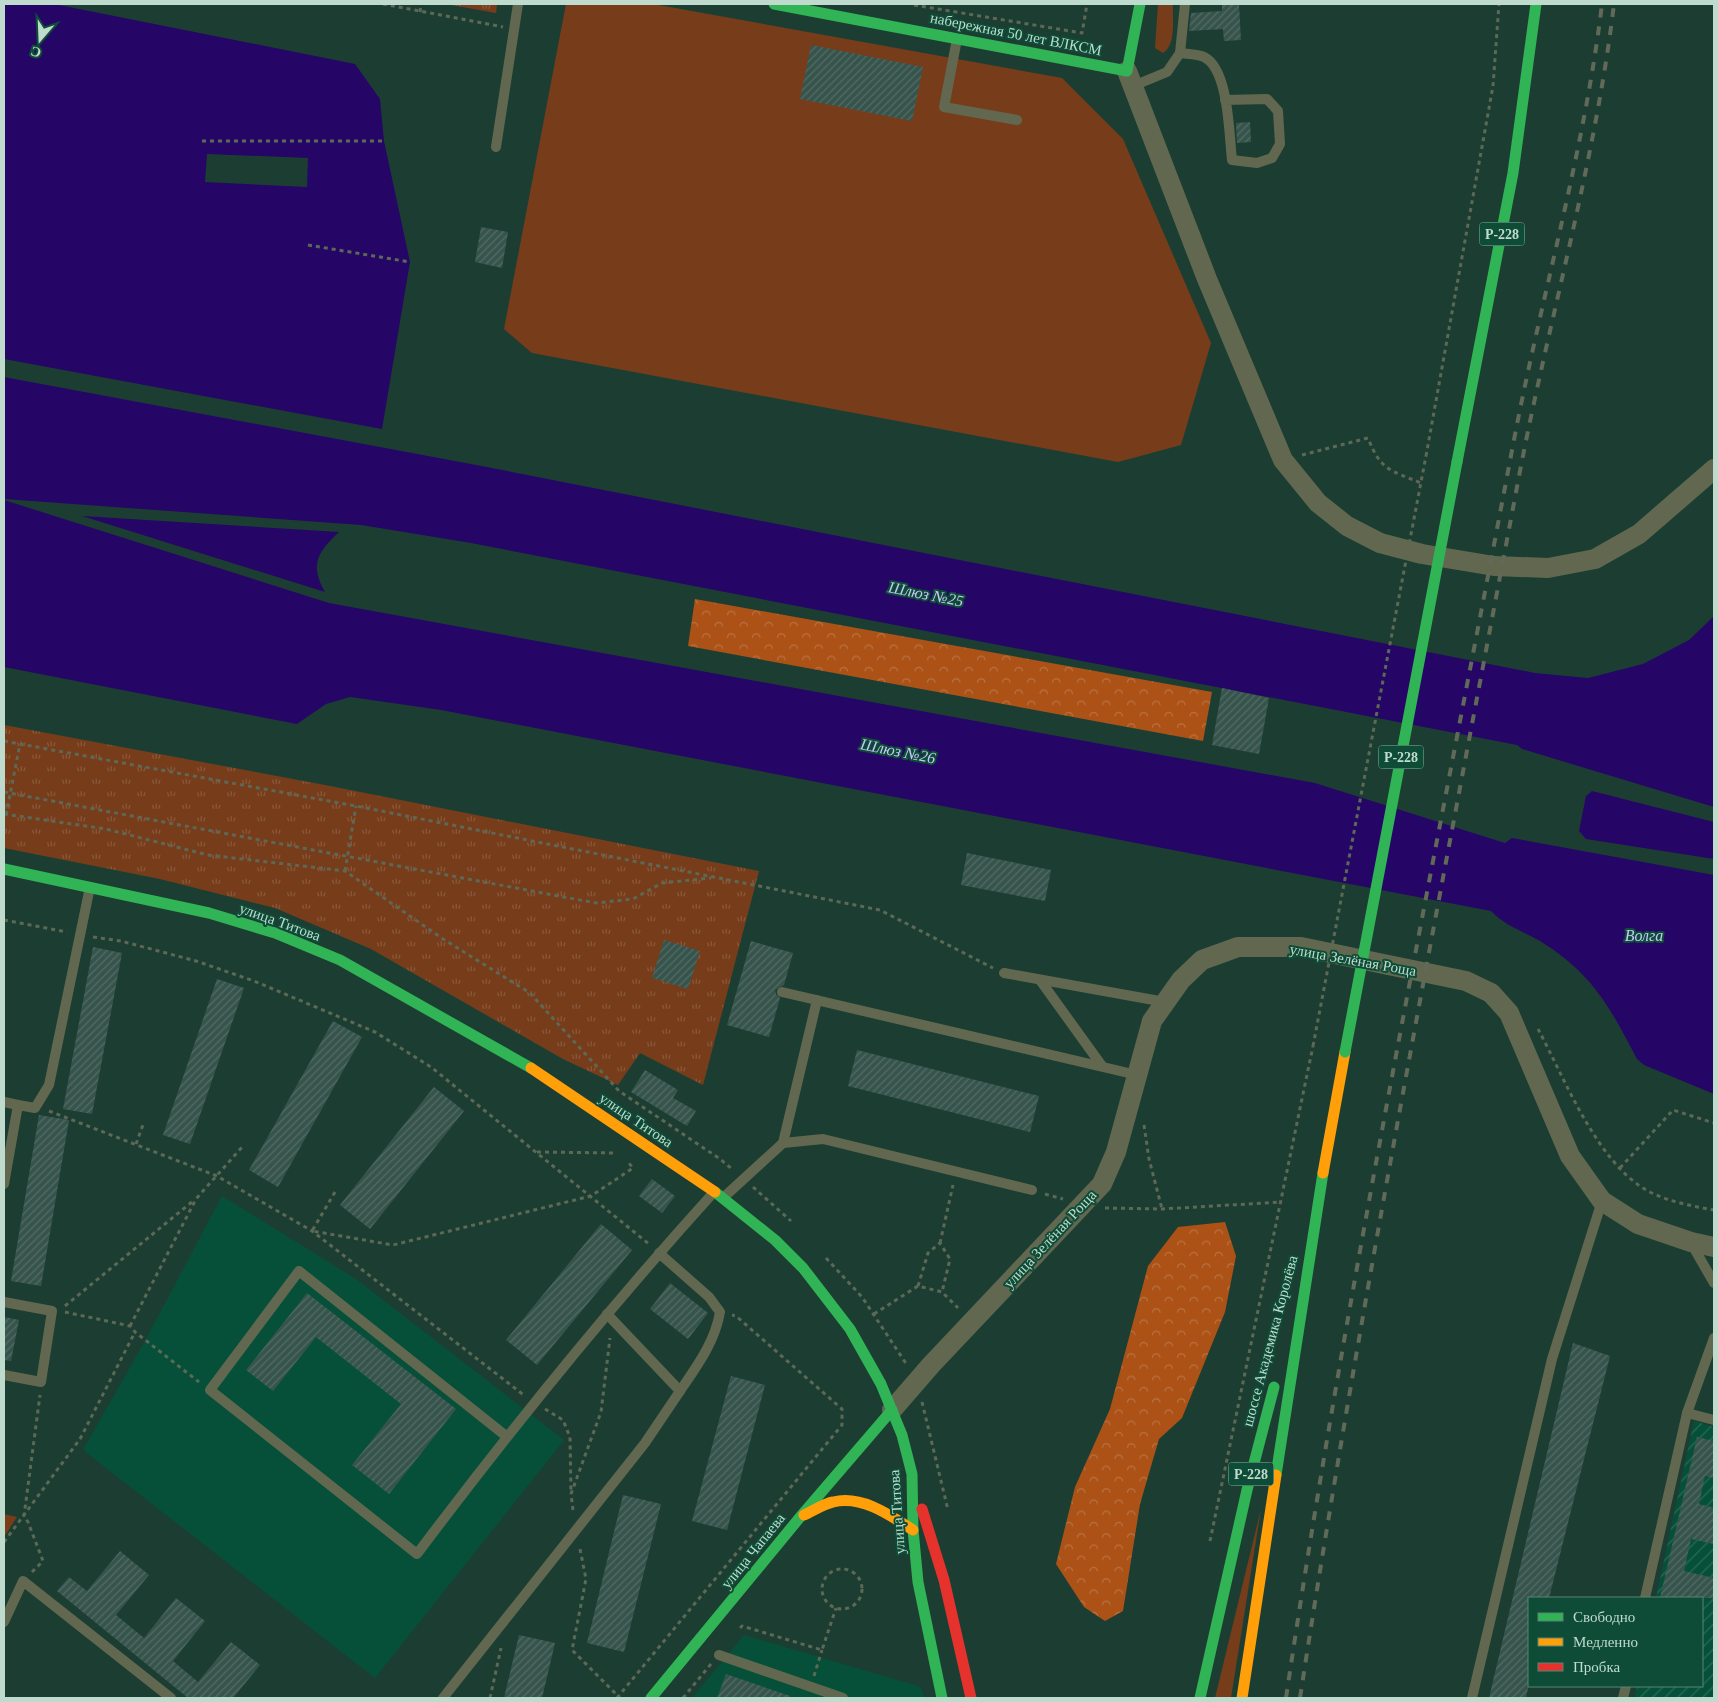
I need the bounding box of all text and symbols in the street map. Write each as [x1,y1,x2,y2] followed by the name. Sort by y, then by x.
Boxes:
[929,10,1103,58] street label: набережная 50 лет ВЛКСМ
[15,15,65,65] north arrow
[29,43,43,61] text: С
[1480,222,1524,245] road number: Р-228
[886,578,965,610] water label: Шлюз №25
[858,735,937,767] water label: Шлюз №26
[1378,746,1424,769] road number: Р-228
[237,900,323,944] street label: улица Титова
[1625,927,1663,944] water label: Волга
[1289,941,1418,979] street label: улица Зелёная Роща
[596,1090,676,1151] street label: улица Титова
[1000,1186,1100,1291] street label: улица Зелёная Роща
[1239,1253,1301,1428] street label: шоссе Академика Королёва
[1228,1462,1274,1486] road number: Р-228
[886,1469,908,1555] street label: улица Титова
[718,1510,788,1592] street label: улица Чапаева
[1528,1597,1703,1687] legend
[1573,1609,1635,1625] text: Свободно
[1573,1634,1638,1650] text: Медленно
[1573,1659,1621,1675] text: Пробка

